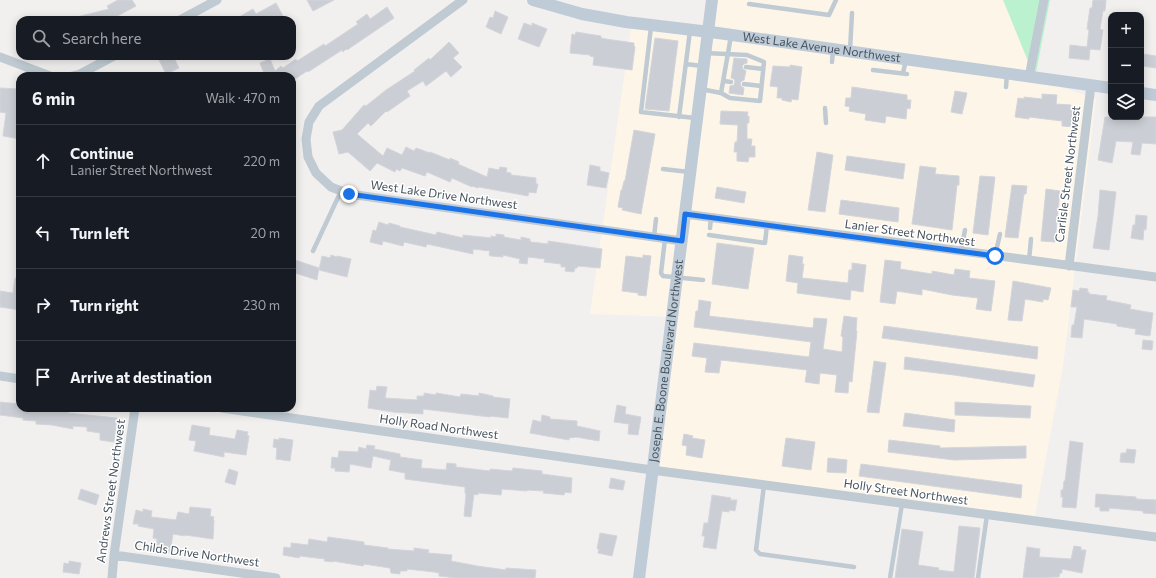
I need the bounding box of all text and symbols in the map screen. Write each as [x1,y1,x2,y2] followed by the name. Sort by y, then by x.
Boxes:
[1108,12,1144,120] map controls
[1108,12,1144,48] button: +
[16,16,296,60] search box
[30,27,52,49] icon: search
[62,29,141,47] text: Search here
[742,29,902,65] street label: West Lake Avenue Northwest
[1108,48,1144,84] button: −
[1108,84,1144,120] button: layers
[32,88,75,109] text: 6 min
[206,90,280,106] text: Walk · 470 m
[1052,105,1082,243] street label: Carlisle Street Northwest
[70,144,134,162] text: Continue
[32,150,54,172] icon: ahead
[243,153,280,169] text: 220 m
[70,162,212,178] text: Lanier Street Northwest
[370,177,519,211] street label: West Lake Drive Northwest
[340,185,358,203] route end
[844,216,976,248] street label: Lanier Street Northwest
[32,222,54,244] icon: left
[70,224,129,242] text: Turn left
[251,225,280,241] text: 20 m
[986,247,1004,265] route start
[646,258,685,463] street label: Joseph E. Boone Boulevard Northwest
[32,294,54,316] icon: right
[70,296,139,314] text: Turn right
[243,297,280,313] text: 230 m
[32,366,54,388] icon: arrive
[70,368,212,386] text: Arrive at destination
[379,411,500,441] street label: Holly Road Northwest
[93,418,127,564] street label: Andrews Street Northwest
[843,475,969,507] street label: Holly Street Northwest
[134,537,261,569] street label: Childs Drive Northwest

